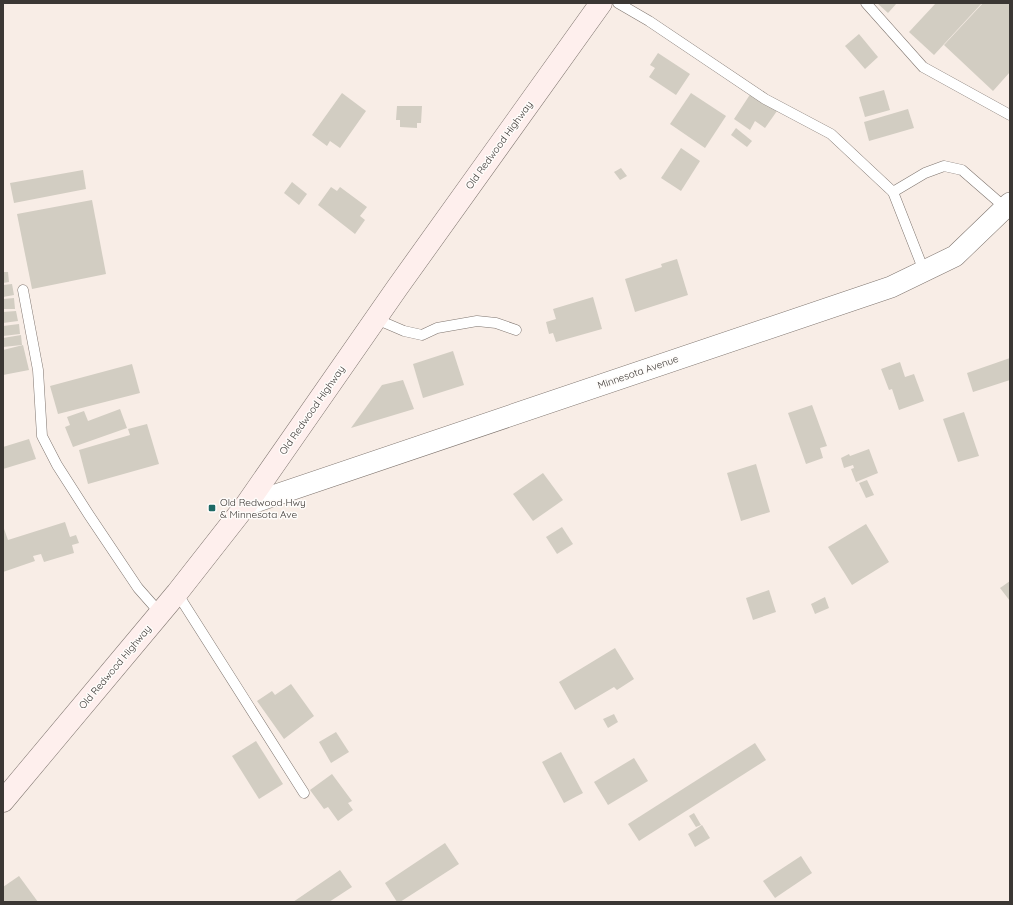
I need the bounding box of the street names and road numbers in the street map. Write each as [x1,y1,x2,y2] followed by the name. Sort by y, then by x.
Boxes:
[463,98,535,192] street label: Old Redwood Highway
[596,352,681,392] street label: Minnesota Avenue
[276,363,348,457] street label: Old Redwood Highway
[76,622,154,712] street label: Old Redwood Highway

